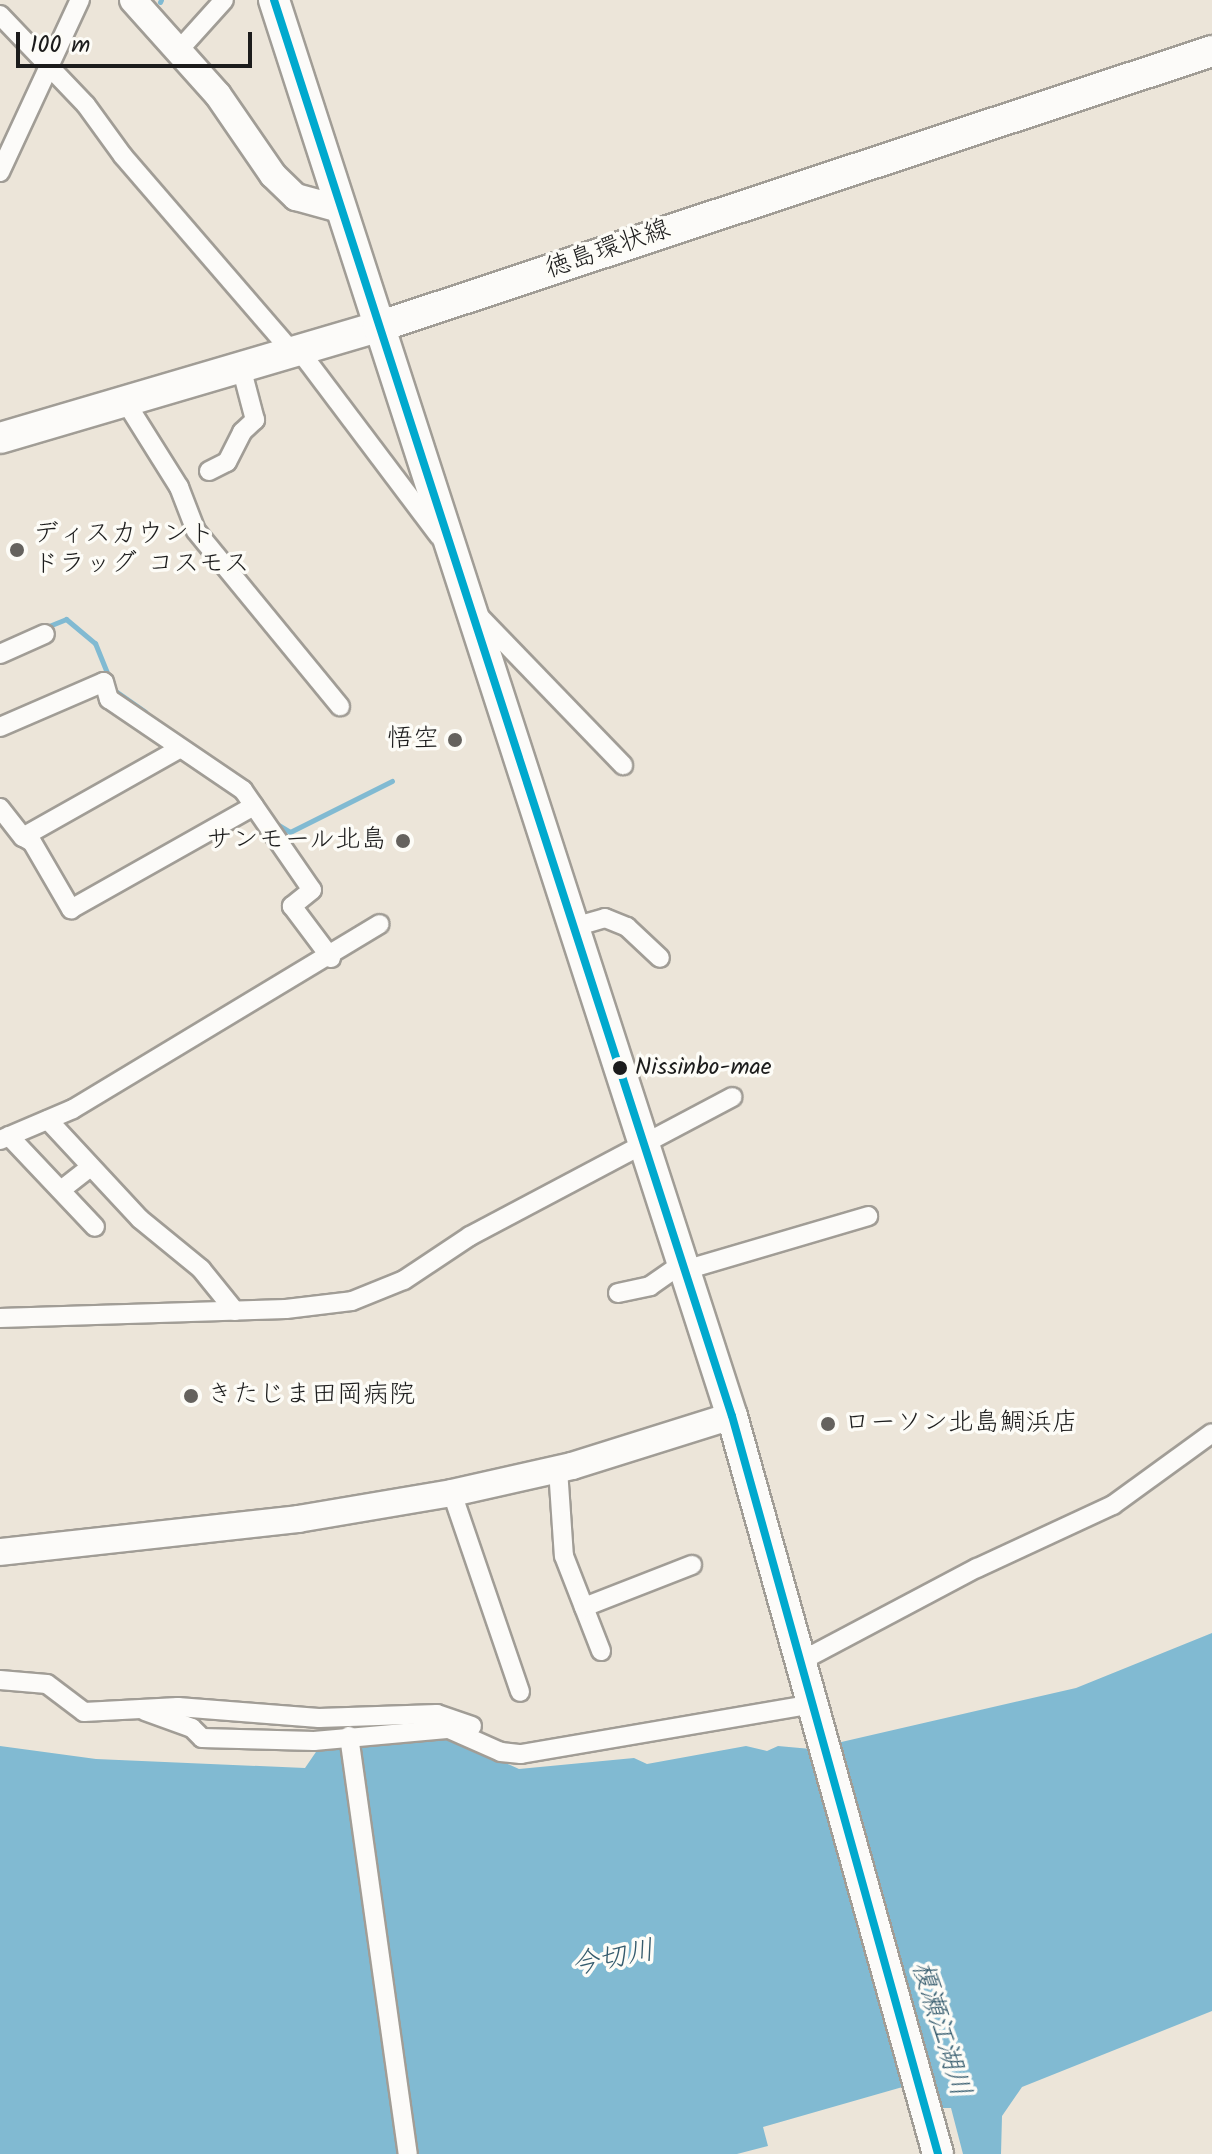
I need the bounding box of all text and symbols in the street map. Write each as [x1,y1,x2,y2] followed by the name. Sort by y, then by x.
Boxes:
[20,16,256,66] scale bar
[30,26,90,65] text: 100 m
[541,214,675,286] street label: 徳島環状線
[33,519,251,580] place label: ディスカウント ドラッグ コスモス
[8,541,26,559] marker: ディスカウント ドラッグ コスモス
[387,724,439,756] place label: 悟空
[446,731,464,749] marker: 悟空
[205,825,387,857] place label: サンモール北島
[394,832,412,850] marker: サンモール北島
[635,1054,772,1082] place label: Nissinbo-mae
[612,1060,628,1076] marker: Nissinbo-mae
[207,1380,415,1412] place label: きたじま田岡病院
[182,1387,200,1405] marker: きたじま田岡病院
[844,1408,1078,1440] place label: ローソン北島鯛浜店
[819,1415,837,1433] marker: ローソン北島鯛浜店
[569,1934,657,1984] water label: 今切川
[903,1957,977,2101] water label: 榎瀬江湖川

